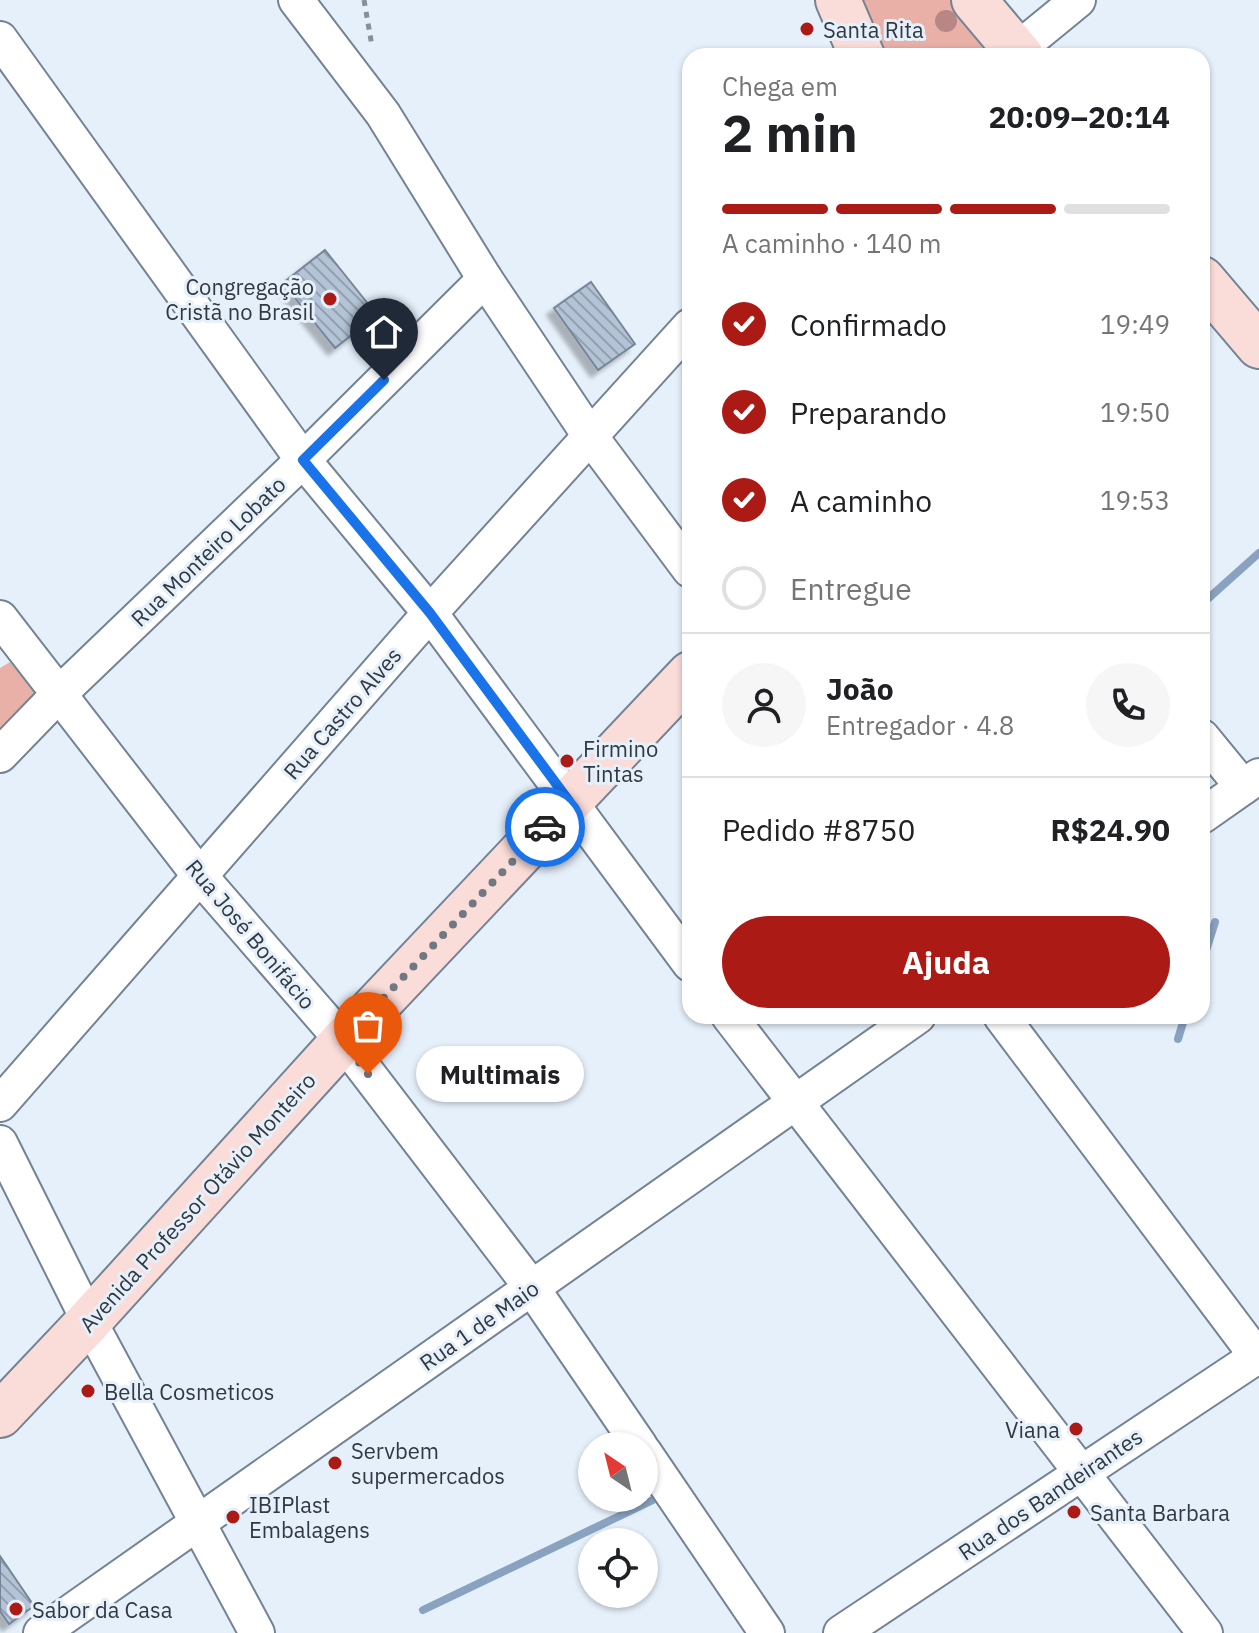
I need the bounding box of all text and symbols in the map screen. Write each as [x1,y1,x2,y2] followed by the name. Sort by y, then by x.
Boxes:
[823,15,924,44] place label: Santa Rita
[798,20,816,38] marker: Santa Rita
[722,69,838,103] text: Chega em
[989,97,1170,136] text: 20:09–20:14
[722,99,858,166] text: 2 min
[722,226,941,260] text: A caminho · 140 m
[165,272,314,326] place label: Congregação Cristã no Brasil
[321,290,339,308] marker: Congregação Cristã no Brasil
[350,298,418,380] pin
[722,302,766,346] icon: check
[790,305,947,344] text: Confirmado
[1100,307,1170,341] text: 19:49
[362,310,406,354] icon: home
[722,390,766,434] icon: check
[790,393,947,432] text: Preparando
[1100,395,1170,429] text: 19:50
[124,470,292,632] street label: Rua Monteiro Lobato
[722,478,766,522] icon: check
[790,481,932,520] text: A caminho
[1100,483,1170,517] text: 19:53
[790,569,912,608] text: Entregue
[277,641,407,785] street label: Rua Castro Alves
[722,663,806,747] button: person
[1086,663,1170,747] button: phone
[826,669,894,708] text: João
[826,708,1014,742] text: Entregador · 4.8
[583,734,658,788] place label: Firmino Tintas
[558,752,576,770] marker: Firmino Tintas
[505,787,585,867] courier
[523,805,567,849] icon: car
[722,810,916,849] text: Pedido #8750
[1050,810,1170,849] text: R$24.90
[180,853,322,1015] street label: Rua José Bonifácio
[722,916,1170,1008] button: Ajuda
[334,992,402,1074] pin
[346,1004,390,1048] icon: bag
[416,1046,584,1102] callout: Multimais
[440,1057,560,1091] text: Multimais
[72,1066,322,1338] street label: Avenida Professor Otávio Monteiro
[414,1273,544,1377] street label: Rua 1 de Maio
[104,1377,274,1406] place label: Bella Cosmeticos
[79,1382,97,1400] marker: Bella Cosmeticos
[1005,1415,1060,1444] place label: Viana
[1067,1420,1085,1438] marker: Viana
[952,1422,1148,1566] street label: Rua dos Bandeirantes
[578,1432,658,1512] north arrow
[578,1432,658,1608] map controls
[351,1436,505,1490] place label: Servbem supermercados
[326,1454,344,1472] marker: Servbem supermercados
[249,1490,370,1544] place label: IBIPlast Embalagens
[1090,1498,1230,1527] place label: Santa Barbara
[1065,1503,1083,1521] marker: Santa Barbara
[224,1508,242,1526] marker: IBIPlast Embalagens
[578,1528,658,1608] button: locate
[32,1595,173,1624] place label: Sabor da Casa
[7,1600,25,1618] marker: Sabor da Casa

